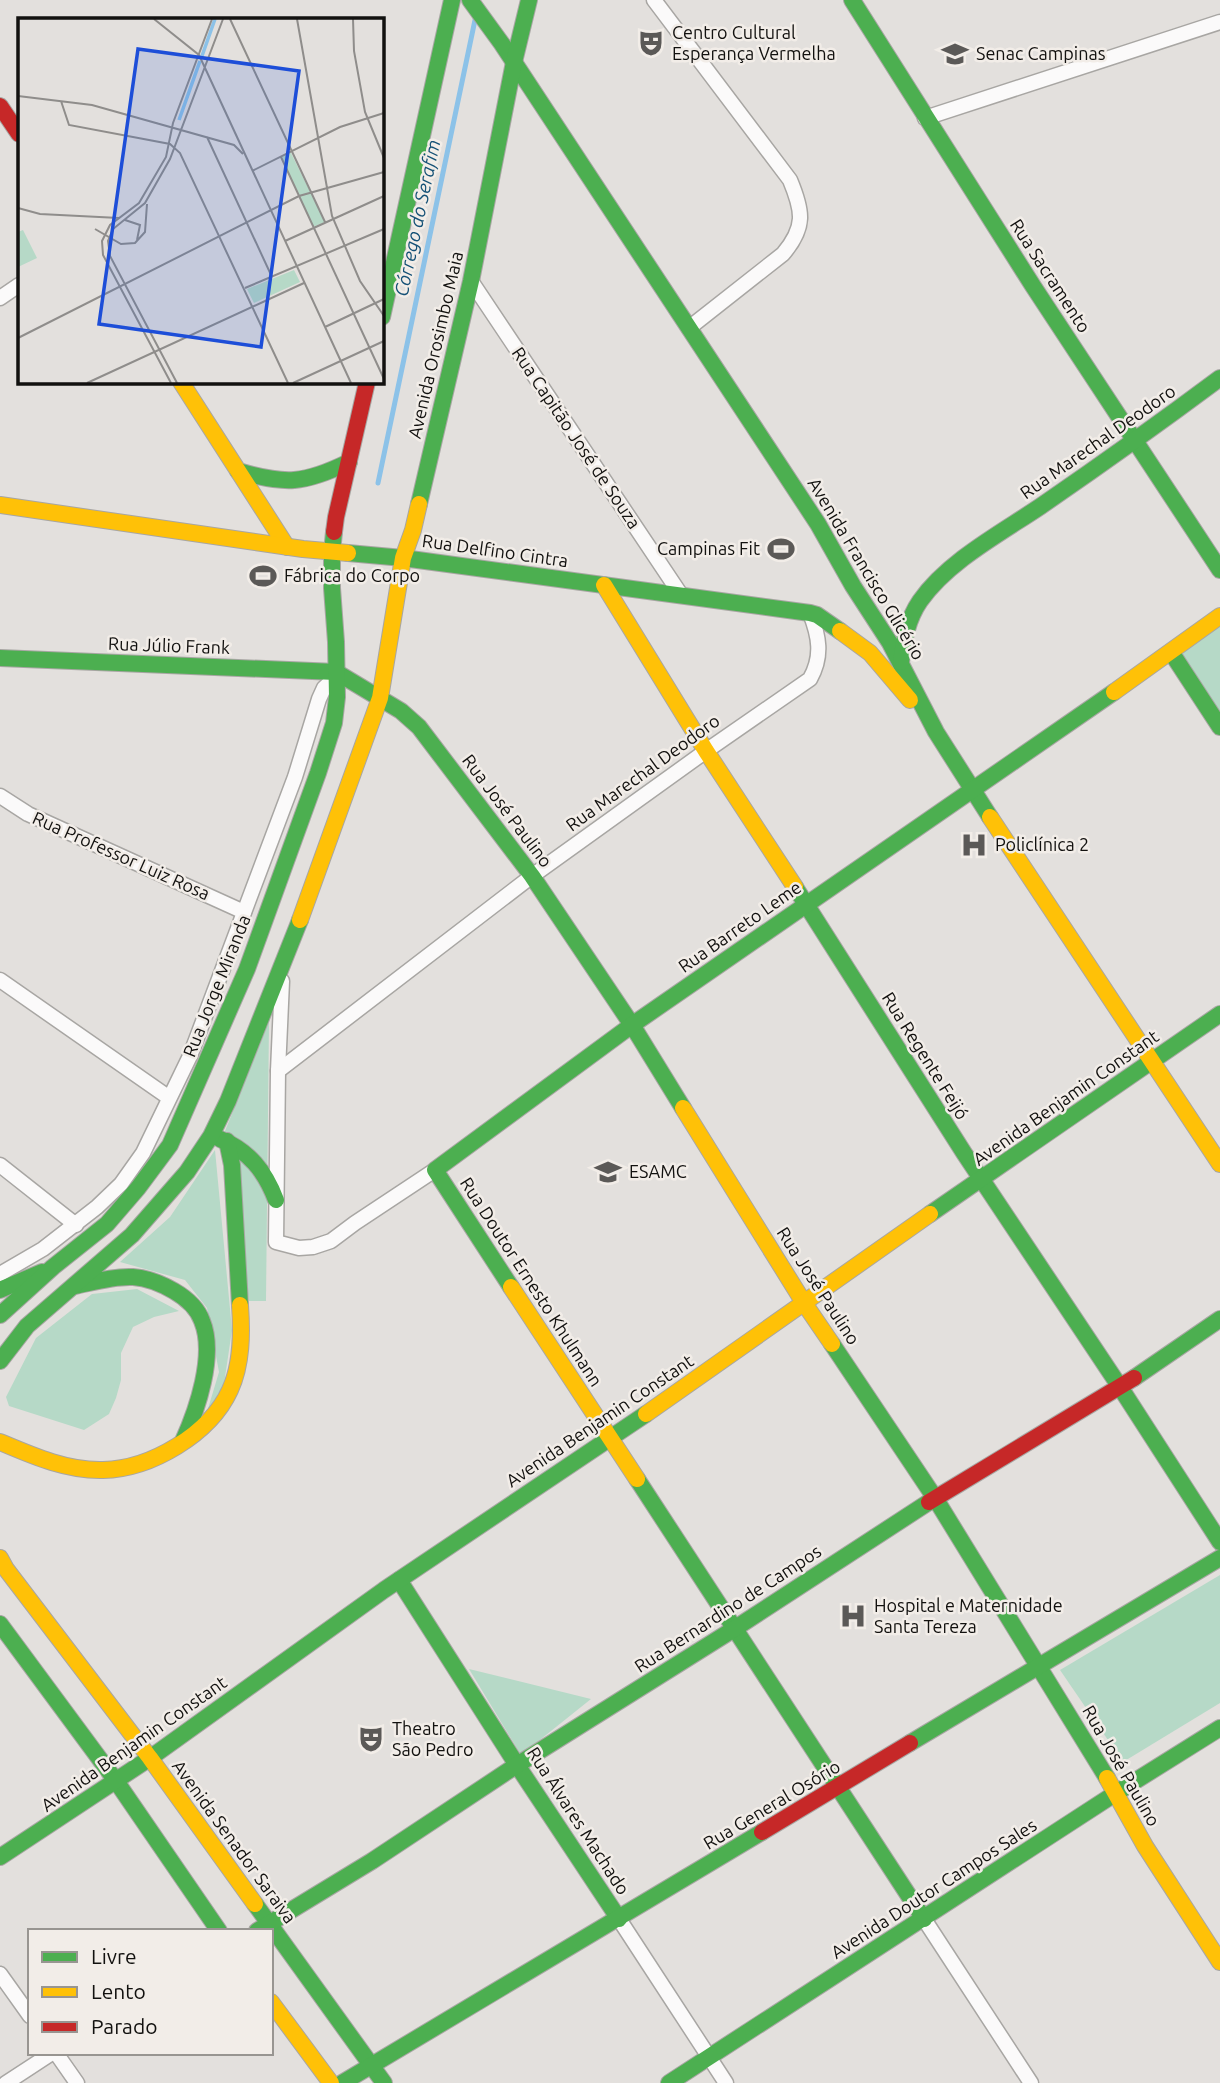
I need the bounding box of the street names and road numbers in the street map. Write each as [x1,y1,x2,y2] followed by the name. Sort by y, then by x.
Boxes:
[1007,215,1095,336] street label: Rua Sacramento
[404,249,466,440] street label: Avenida Orosimbo Maia
[509,343,645,532] street label: Rua Capitão José de Souza
[1016,380,1179,502] street label: Rua Marechal Deodoro
[805,474,929,663] street label: Avenida Francisco Glicério
[421,530,569,570] street label: Rua Delfino Cintra
[108,633,231,657] street label: Rua Júlio Frank
[562,710,723,835] street label: Rua Marechal Deodoro
[459,750,557,871] street label: Rua José Paulino
[30,807,213,903] street label: Rua Professor Luiz Rosa
[674,876,805,976] street label: Rua Barreto Leme
[178,912,254,1060] street label: Rua Jorge Miranda
[879,988,973,1123] street label: Rua Regente Feijó
[969,1025,1162,1169] street label: Avenida Benjamin Constant
[457,1173,607,1390] street label: Rua Doutor Ernesto Khulmann
[773,1223,864,1348] street label: Rua José Paulino
[502,1350,697,1490] street label: Avenida Benjamin Constant
[630,1540,825,1676] street label: Rua Bernardino de Campos
[37,1671,230,1815] street label: Avenida Benjamin Constant
[1079,1702,1165,1829] street label: Rua José Paulino
[524,1742,635,1898] street label: Rua Álvares Machado
[700,1755,843,1853] street label: Rua General Osório
[169,1756,301,1927] street label: Avenida Senador Saraiva
[827,1814,1040,1962] street label: Avenida Doutor Campos Sales

